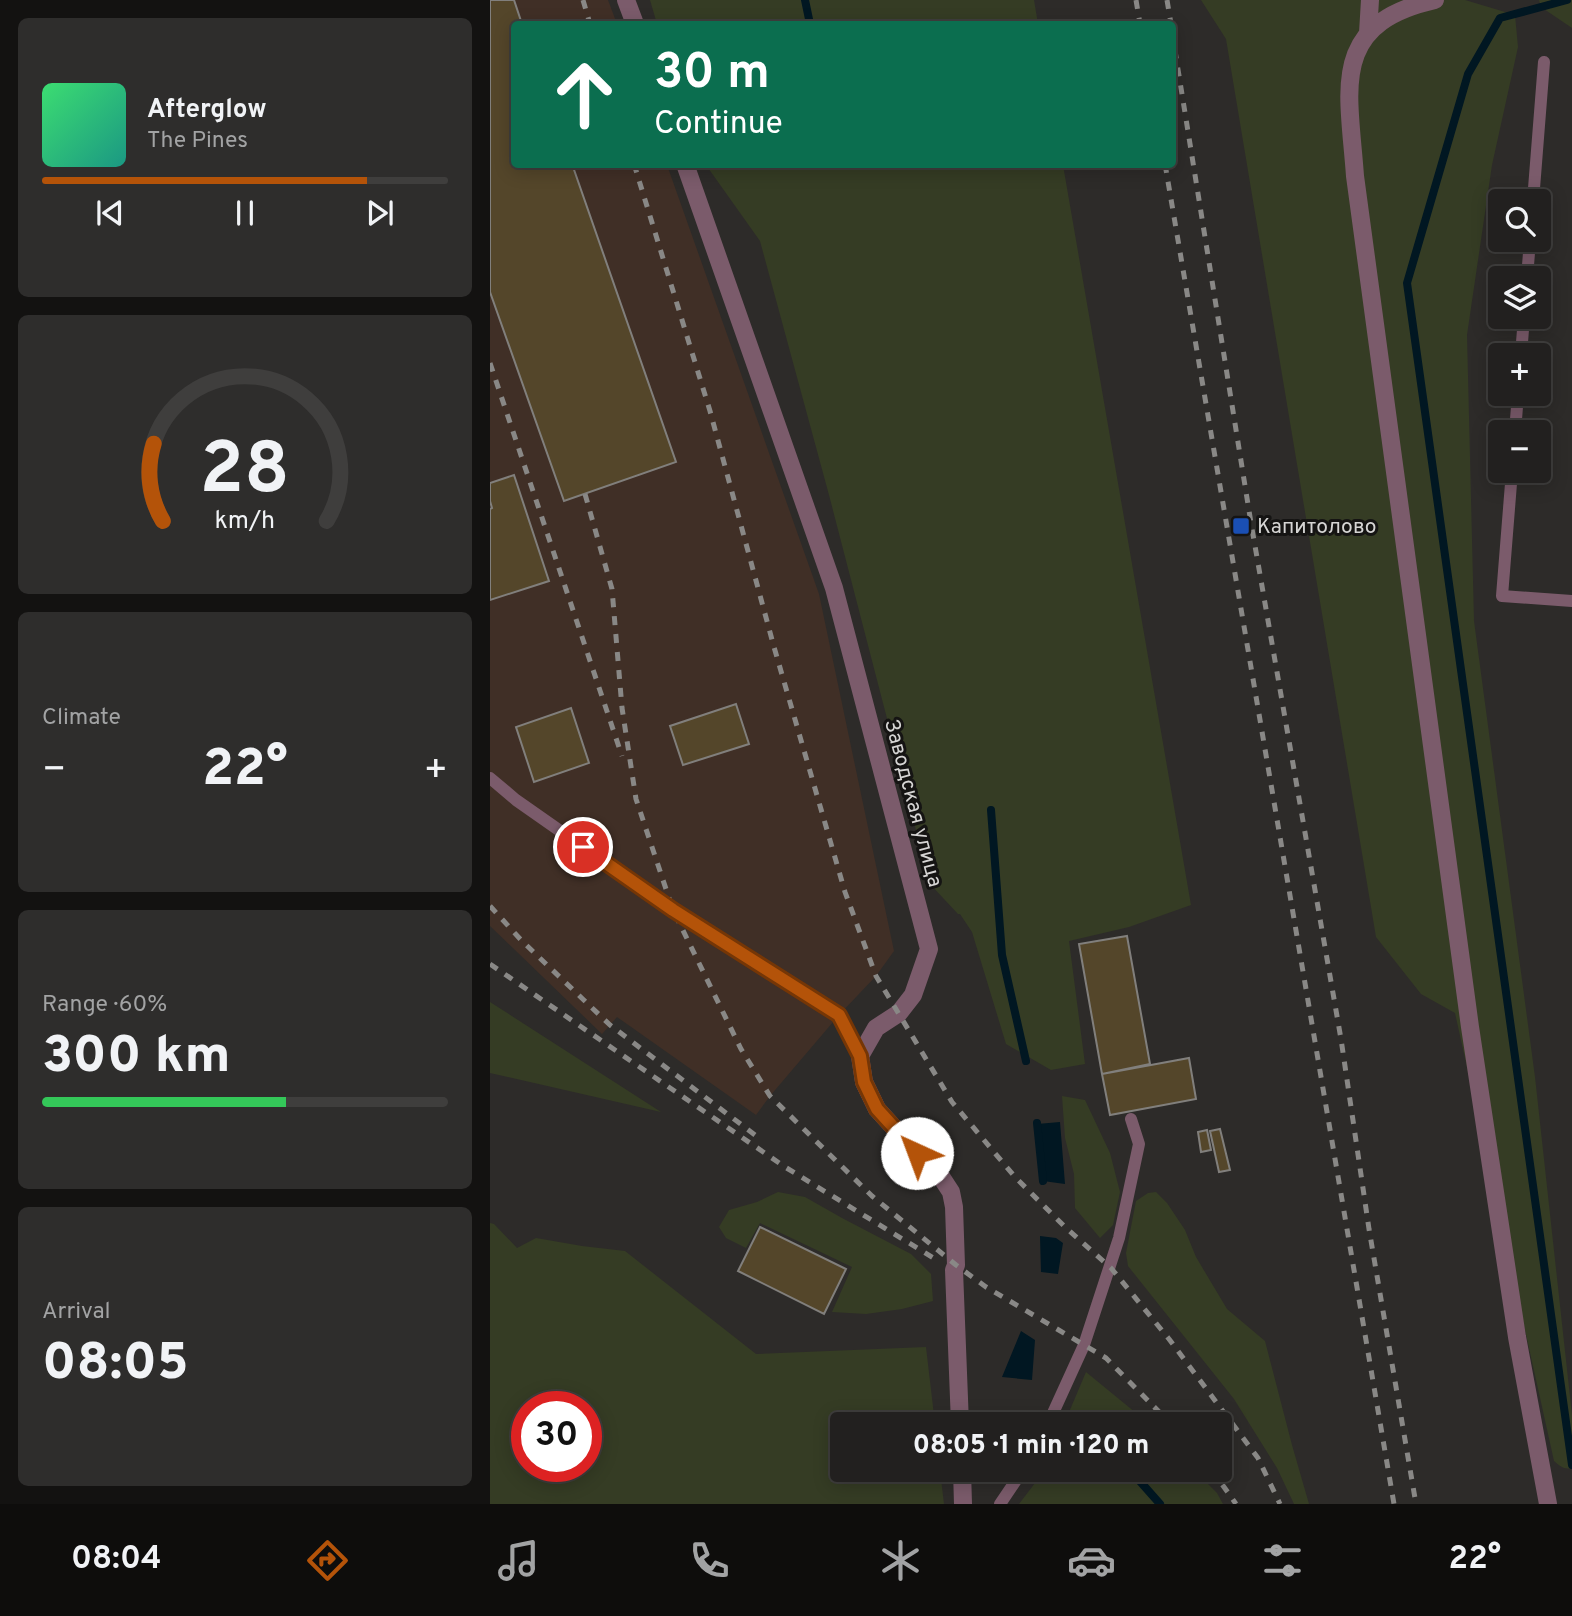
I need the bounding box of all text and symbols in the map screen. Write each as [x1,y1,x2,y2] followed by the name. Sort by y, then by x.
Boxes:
[654,44,770,106] text: 30 m
[539,49,630,140] icon: ahead
[147,94,267,127] text: Afterglow
[654,105,783,145] text: Continue
[147,127,248,156] text: The Pines
[1488,189,1551,483] map controls
[1488,189,1551,252] button: search
[91,194,129,232] icon: previous
[226,194,264,232] icon: pause
[361,194,399,232] icon: next
[1488,266,1551,329] button: layers
[1488,343,1551,406] button: +
[1488,420,1551,483] button: −
[200,427,290,519] text: 28
[215,506,275,538] text: km/h
[1257,514,1376,541] place label: Капитолово
[1231,516,1251,536] marker: Капитолово
[42,704,121,733] text: Climate
[877,716,948,890] street label: Заводская улица
[202,738,288,804] text: 22°
[42,747,67,796] text: −
[423,747,448,796] text: +
[553,817,613,877] pin
[564,828,602,866] icon: arrive
[42,991,167,1020] text: Range · 60%
[42,1025,230,1091] text: 300 km
[880,1116,954,1190] position arrow
[42,1298,111,1327] text: Arrival
[42,1332,189,1398] text: 08:05
[511,1391,602,1482] speed limit sign: 30
[913,1430,1149,1463] text: 08:05 · 1 min · 120 m
[303,1536,352,1585] icon: directions
[494,1536,543,1585] icon: music
[685,1536,734,1585] icon: phone
[876,1536,925,1585] icon: climate
[1067,1536,1116,1585] icon: car
[1258,1536,1307,1585] icon: filters
[71,1540,161,1580] text: 08:04
[1449,1540,1501,1580] text: 22°

